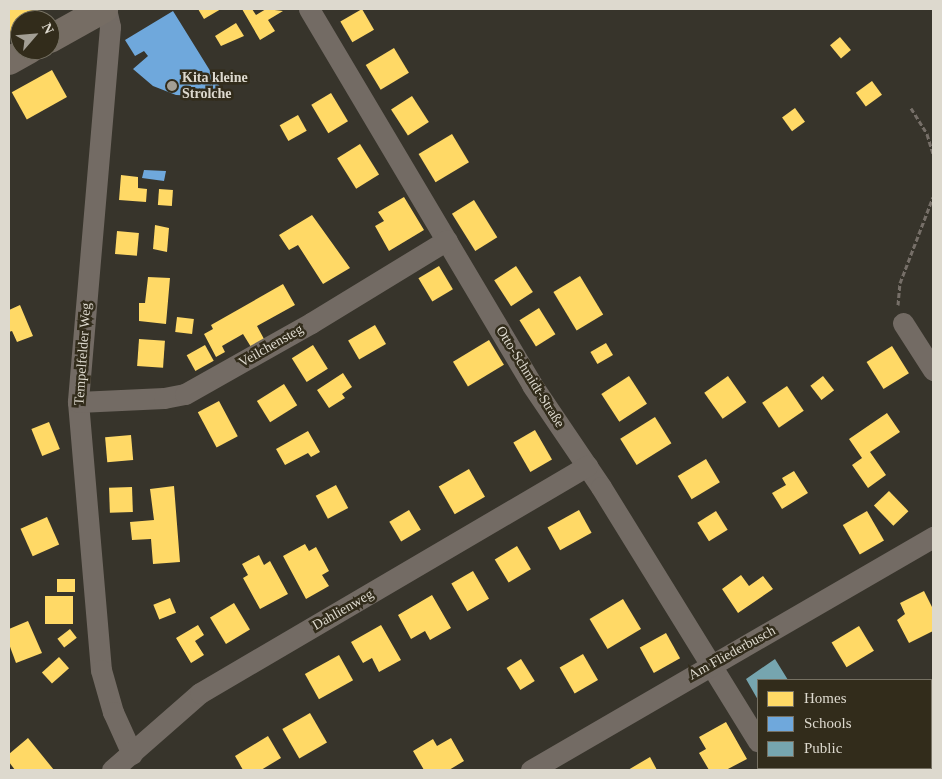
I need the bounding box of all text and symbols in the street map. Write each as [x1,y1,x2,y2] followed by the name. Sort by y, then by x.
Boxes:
[10,10,60,60] north arrow
[39,21,57,36] text: N
[182,70,248,102] place label: Kita kleine Strolche
[166,80,178,92] marker: Kita kleine Strolche
[71,302,95,406] street label: Tempelfelder Weg
[236,321,306,371] street label: Veilchensteg
[492,323,568,431] street label: Otto-Schmidt-Straße
[310,586,376,634] street label: Dahlienweg
[686,622,778,684] street label: Am Fliederbusch
[757,679,932,769] legend
[804,690,847,706] text: Homes
[804,715,852,731] text: Schools
[804,740,842,756] text: Public

